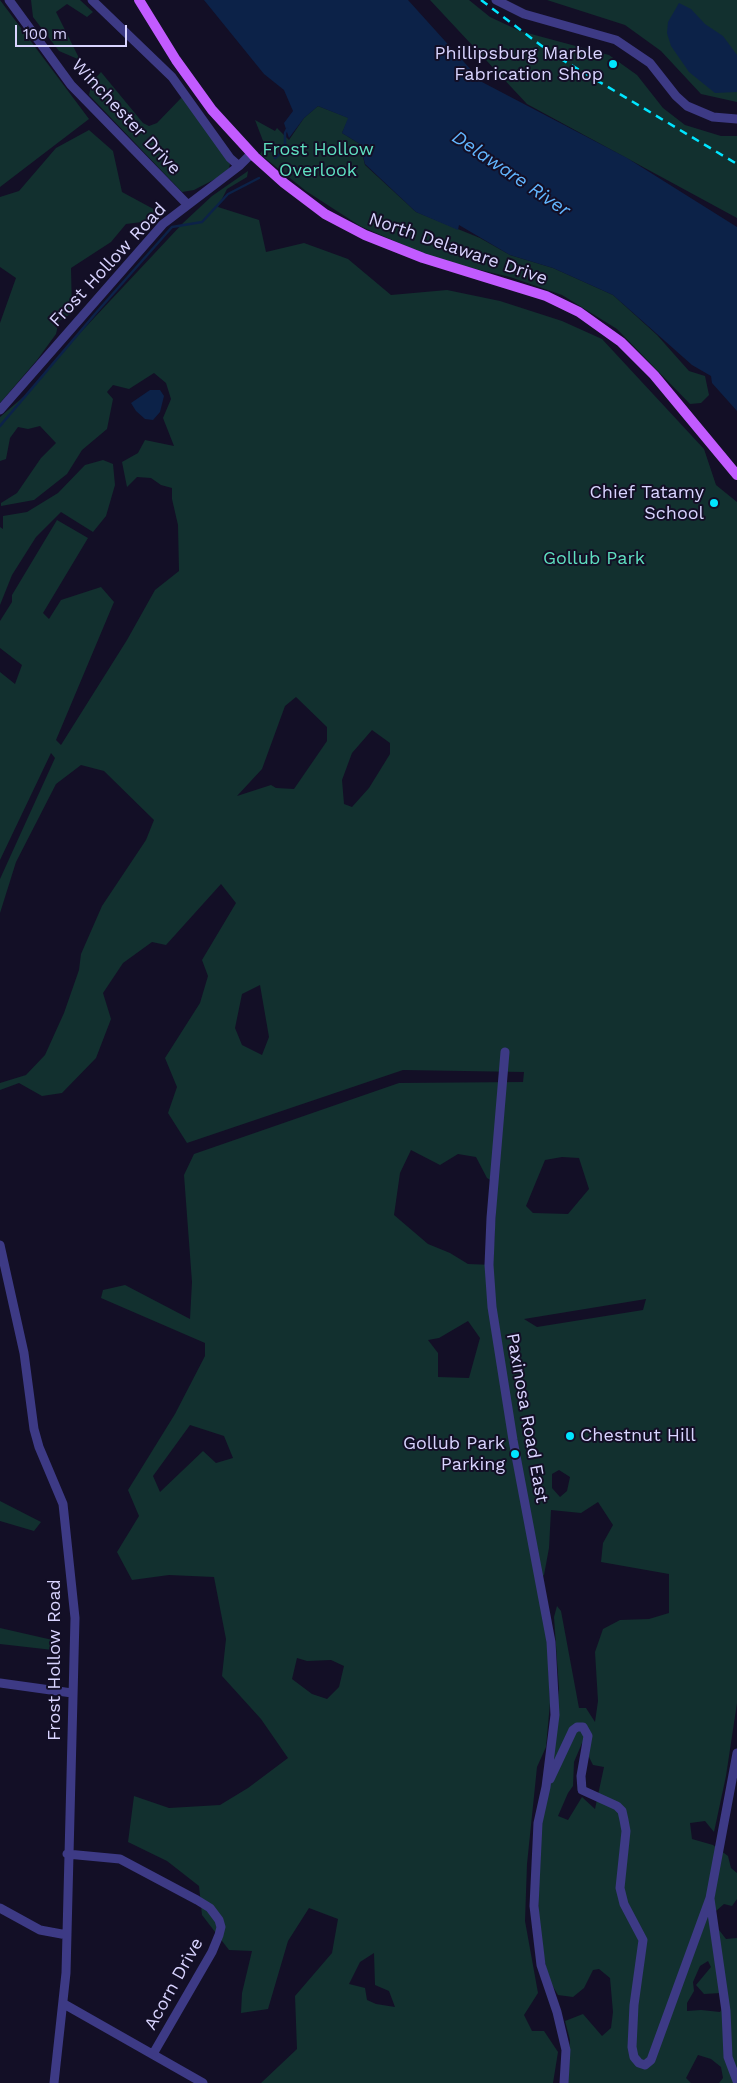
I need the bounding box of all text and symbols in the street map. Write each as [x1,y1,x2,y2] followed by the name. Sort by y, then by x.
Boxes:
[18,15,130,47] scale bar
[23,25,67,43] text: 100 m
[435,43,603,86] place label: Phillipsburg Marble Fabrication Shop
[67,55,185,179] street label: Winchester Drive
[607,58,619,70] marker: Phillipsburg Marble Fabrication Shop
[448,126,574,222] water label: Delaware River
[262,139,374,182] park label: Frost Hollow Overlook
[45,198,171,332] street label: Frost Hollow Road
[366,208,550,290] street label: North Delaware Drive
[589,482,704,524] place label: Chief Tatamy School
[708,497,720,509] marker: Chief Tatamy School
[543,548,645,570] park label: Gollub Park
[501,1331,553,1505] street label: Paxinosa Road East
[580,1425,696,1447] place label: Chestnut Hill
[564,1430,576,1442] marker: Chestnut Hill
[403,1433,505,1476] place label: Gollub Park Parking
[509,1448,521,1460] marker: Gollub Park Parking
[44,1579,66,1741] street label: Frost Hollow Road
[140,1934,208,2034] street label: Acorn Drive

